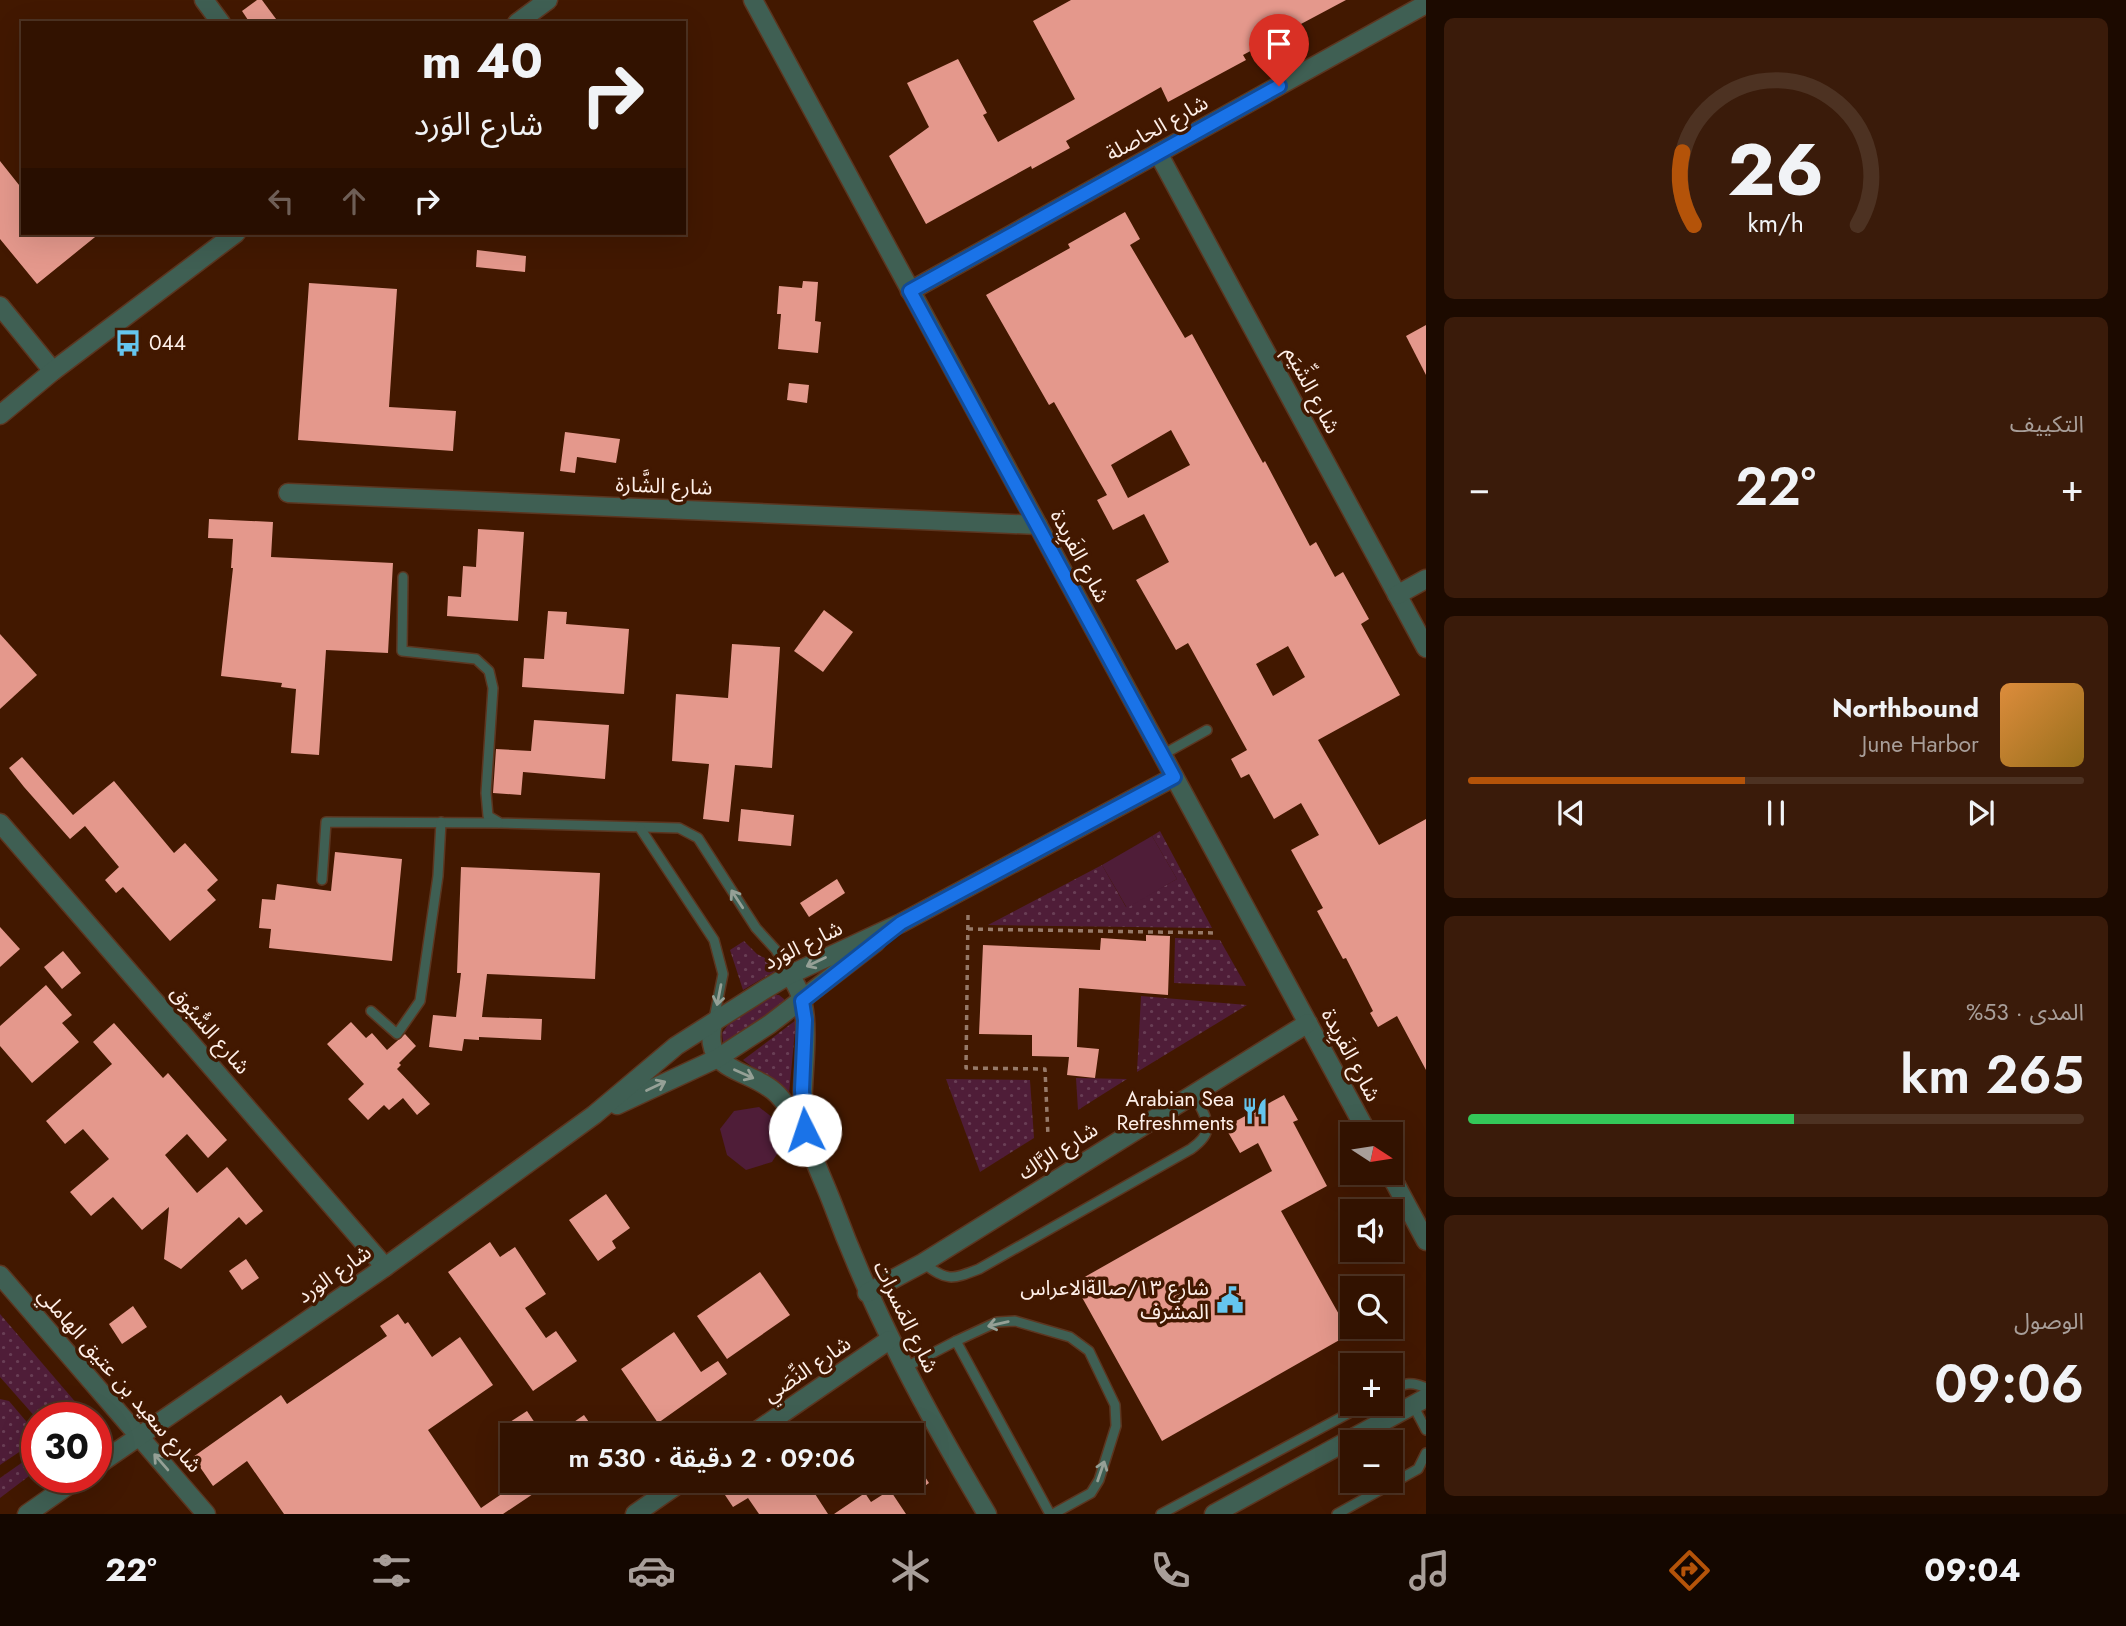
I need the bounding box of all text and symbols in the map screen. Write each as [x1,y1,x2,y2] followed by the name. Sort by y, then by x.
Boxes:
[1249,14,1309,86] pin
[1260,25,1298,63] icon: arrive
[421,26,543,96] text: 40 m
[567,49,658,140] icon: right
[1100,88,1214,168] street label: شارع الحاصلة
[414,101,543,147] text: شارع الوَرد
[1728,117,1824,222] text: 26
[262,182,300,220] icon: left
[335,182,373,220] icon: ahead
[408,182,446,220] icon: right
[1748,204,1804,240] text: km/h
[113,328,143,358] bus stop icon: 044
[149,328,186,358] place label: 044
[1276,339,1351,439] street label: شارع الشِّيَم
[2010,407,2084,441] text: التكييف
[1735,449,1816,525] text: 22°
[1468,460,1490,515] text: −
[2061,460,2084,515] text: +
[615,467,713,503] street label: شارع الشَّارة
[1042,504,1117,608] street label: شارع الفَرِيدة
[1832,689,1979,727] text: Northbound
[1862,727,1979,761] text: June Harbor
[1552,794,1590,832] icon: previous
[1757,794,1795,832] icon: pause
[1962,794,2000,832] icon: next
[730,889,744,909] one-way arrow
[758,913,848,977] street label: شارع الوَرد
[806,957,827,970] one-way arrow
[163,979,257,1081] street label: شارع السُّبُوق
[712,983,725,1006] one-way arrow
[1966,995,2084,1029] text: المدى · 53%
[1313,1003,1388,1107] street label: شارع الفَرِيدة
[1900,1037,2084,1113] text: 265 km
[732,1068,754,1081] one-way arrow
[646,1079,667,1092] one-way arrow
[1117,1084,1234,1138] place label: Arabian Sea Refreshments
[768,1093,842,1167] position arrow
[1240,1096,1270,1126] restaurant icon: Arabian Sea Refreshments
[1012,1115,1104,1187] street label: شارع الرَّاك
[1340,1122,1404,1185] north arrow
[1340,1122,1403,1493] map controls
[1340,1199,1403,1262] button: sound
[291,1237,377,1311] street label: شارع الوَرد
[866,1256,946,1378] street label: شارع المَسرات
[1020,1273,1209,1327] place label: شارع ١٣/صالةالاعراس المشرف
[1340,1276,1403,1339] button: search
[30,1281,209,1480] street label: شارع سعيد بن عتيق الهاملي
[1215,1285,1245,1315] public building icon: شارع ١٣/صالةالاعراس المشرف
[2014,1304,2084,1338] text: الوصول
[987,1317,1010,1331] one-way arrow
[757,1328,857,1410] street label: شارع النِّصَي
[1934,1346,2084,1422] text: 09:06
[1340,1353,1403,1416] button: +
[21,1402,112,1493] speed limit sign: 30
[1340,1430,1403,1493] button: −
[569,1439,855,1477] text: 09:06 · 2 دقيقة · 530 m
[153,1454,169,1472] one-way arrow
[1096,1461,1108,1483] one-way arrow
[367,1546,416,1595] icon: filters
[627,1546,676,1595] icon: car
[886,1546,935,1595] icon: climate
[1146,1546,1195,1595] icon: phone
[1405,1546,1454,1595] icon: music
[1665,1546,1714,1595] icon: directions
[105,1547,157,1593] text: 22°
[1924,1547,2021,1593] text: 09:04

